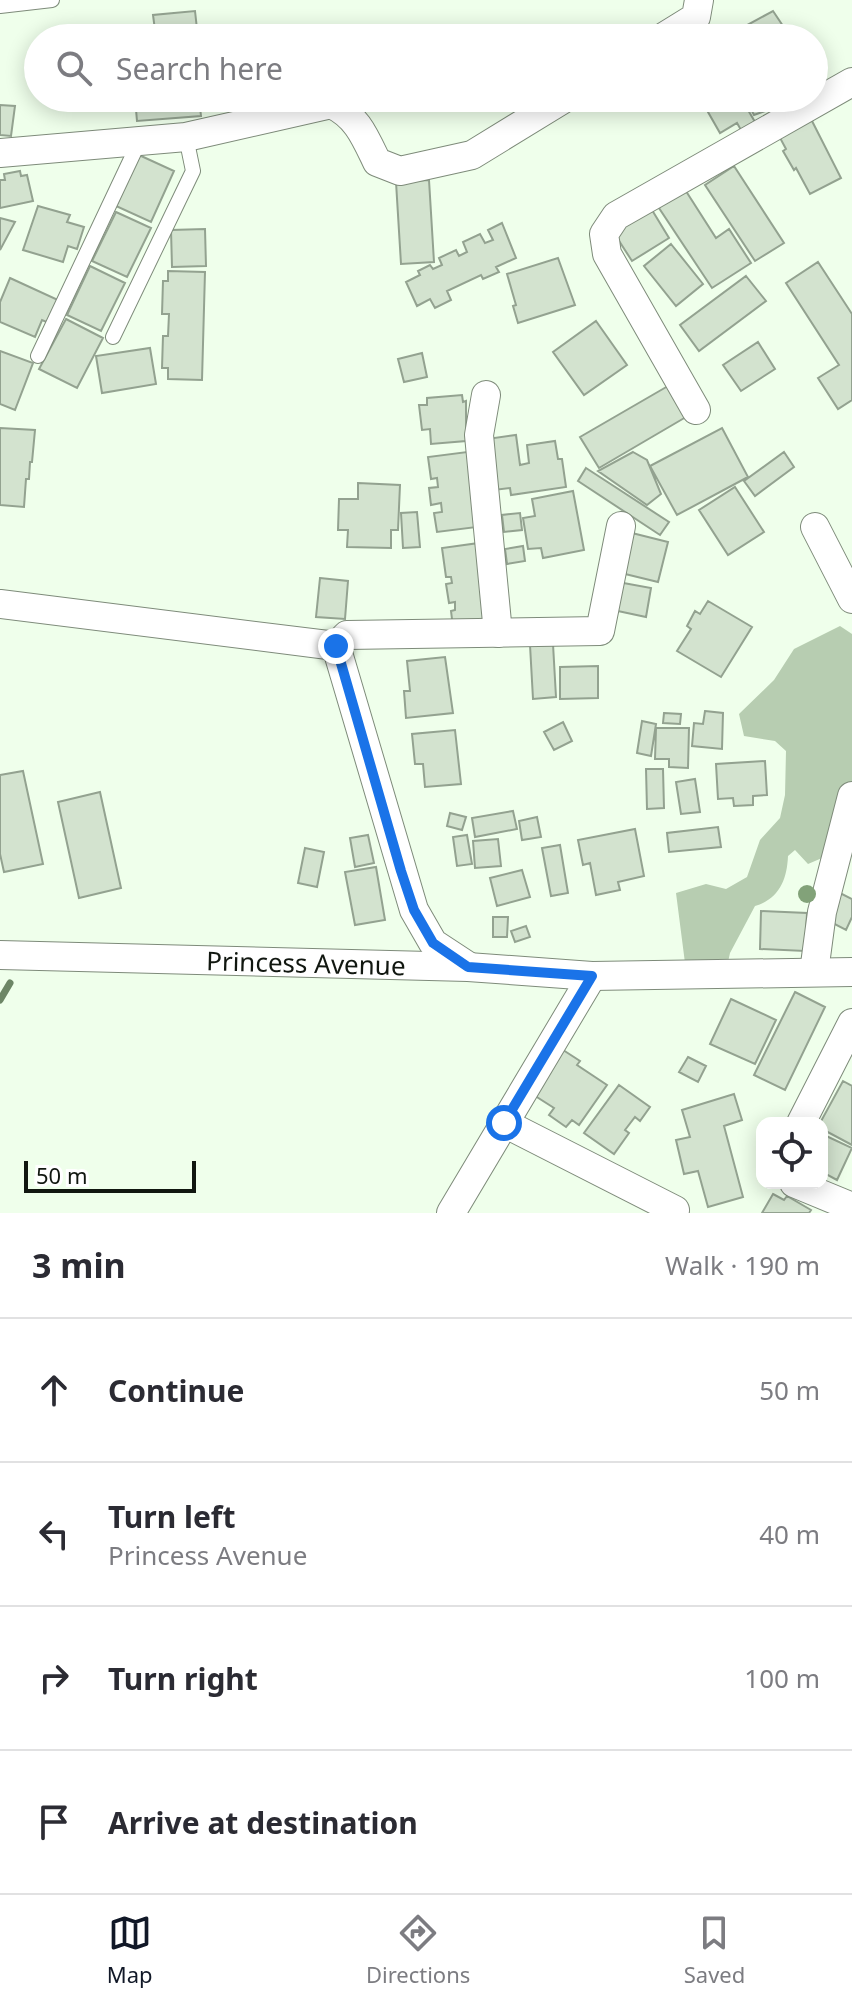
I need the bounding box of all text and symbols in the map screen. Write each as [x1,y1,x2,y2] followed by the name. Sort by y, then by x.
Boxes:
[24,24,828,112] search box
[52,46,96,90] icon: search
[116,48,283,89] text: Search here
[318,628,354,664] route end
[206,942,406,983] street label: Princess Avenue
[486,1105,522,1141] route start
[756,1117,828,1189] map controls
[756,1117,828,1189] button: locate
[24,1157,196,1193] scale bar
[36,1160,87,1190] text: 50 m
[32,1242,126,1288] text: 3 min
[665,1247,820,1283] text: Walk · 190 m
[32,1368,76,1412] icon: ahead
[108,1370,244,1411] text: Continue
[759,1372,820,1408] text: 50 m
[108,1496,236,1537] text: Turn left
[32,1512,76,1556] icon: left
[759,1516,820,1552] text: 40 m
[108,1537,307,1573] text: Princess Avenue
[32,1656,76,1700] icon: right
[108,1658,258,1699] text: Turn right
[744,1660,820,1696] text: 100 m
[32,1800,76,1844] icon: arrive
[108,1802,418,1843] text: Arrive at destination
[107,1911,153,1989] tab: Map
[366,1911,470,1989] tab: Directions
[684,1911,745,1989] tab: Saved

